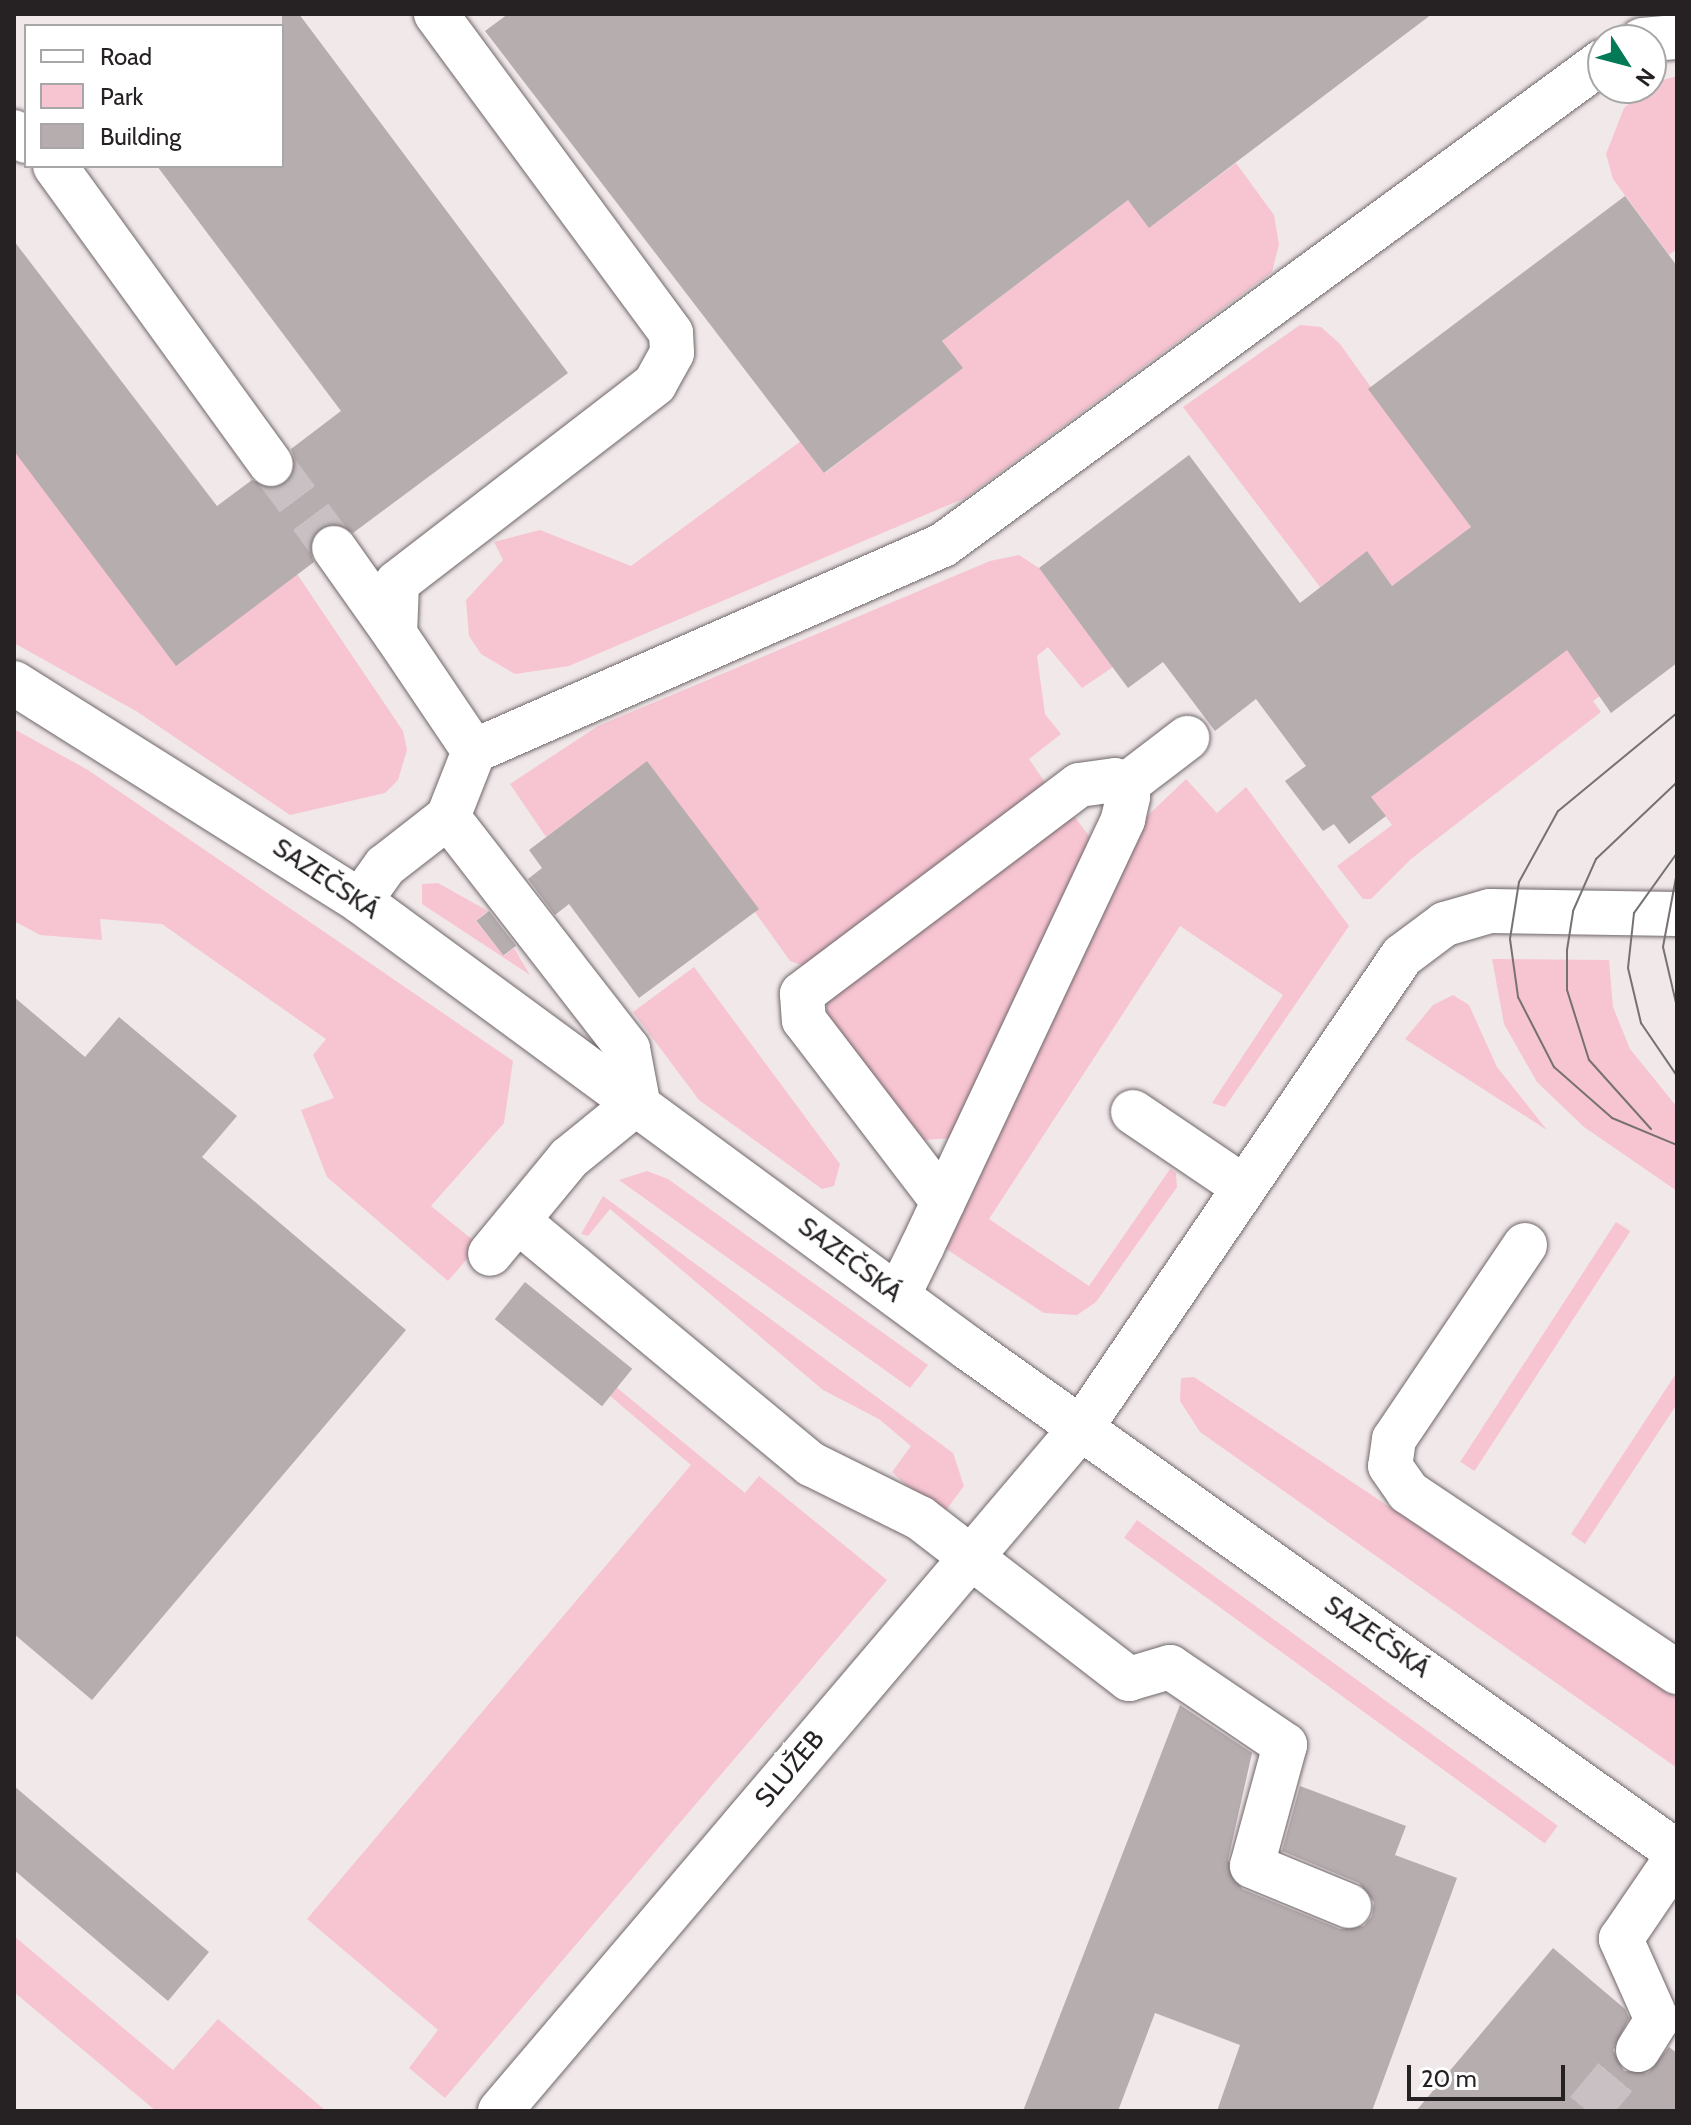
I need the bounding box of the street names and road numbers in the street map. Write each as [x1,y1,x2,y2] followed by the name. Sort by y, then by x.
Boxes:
[267,832,385,926] street label: SAZEČSKÁ
[792,1211,908,1309] street label: SAZEČSKÁ
[1318,1589,1436,1685] street label: SAZEČSKÁ
[749,1724,831,1814] street label: SLUŽEB

